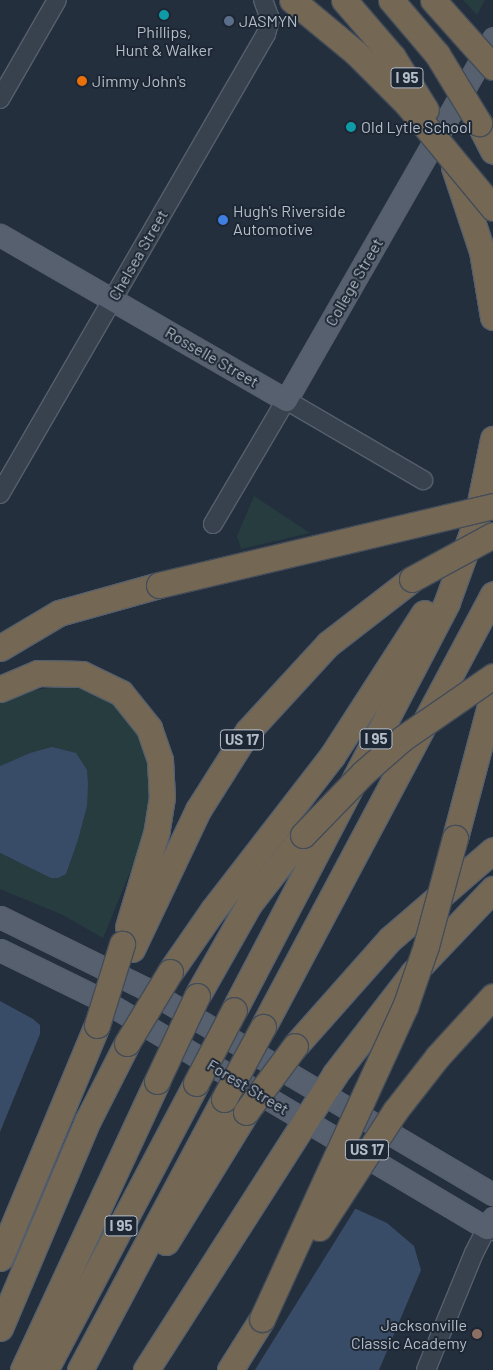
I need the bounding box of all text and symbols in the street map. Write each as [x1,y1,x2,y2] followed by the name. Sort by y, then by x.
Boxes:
[158,9,170,21] marker: Phillips, Hunt & Walker
[239,11,298,31] place label: JASMYN
[223,15,235,27] marker: JASMYN
[115,22,213,60] place label: Phillips, Hunt & Walker
[390,66,424,90] road number: I 95
[92,71,186,91] place label: Jimmy John's
[76,75,88,87] marker: Jimmy John's
[361,117,471,137] place label: Old Lytle School
[345,121,357,133] marker: Old Lytle School
[233,201,346,239] place label: Hugh's Riverside Automotive
[104,206,172,304] street label: Chelsea Street
[217,214,229,226] marker: Hugh's Riverside Automotive
[321,235,387,329] street label: College Street
[162,322,262,392] street label: Rosselle Street
[358,726,394,752] road number: I 95
[220,728,264,752] road number: US 17
[204,1055,292,1119] street label: Forest Street
[344,1138,390,1162] road number: US 17
[104,1214,138,1238] road number: I 95
[351,1315,467,1353] place label: Jacksonville Classic Academy
[471,1328,483,1340] marker: Jacksonville Classic Academy

